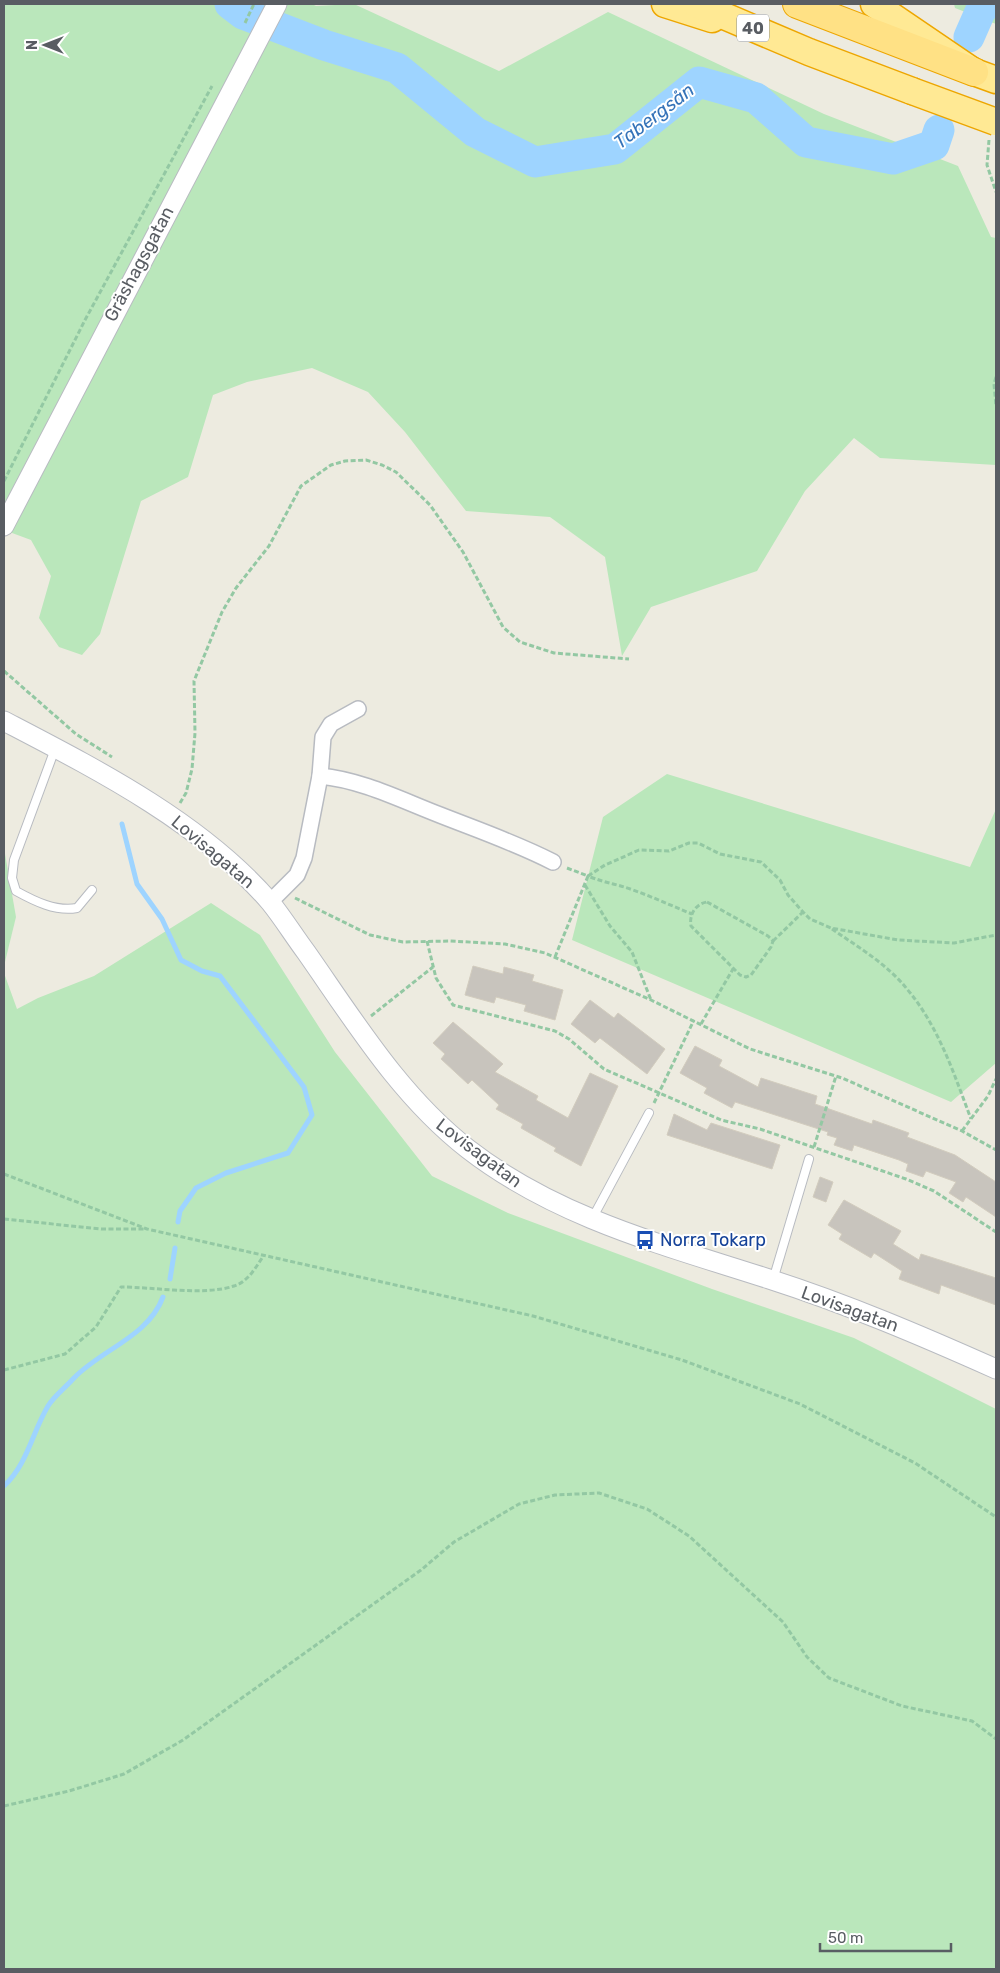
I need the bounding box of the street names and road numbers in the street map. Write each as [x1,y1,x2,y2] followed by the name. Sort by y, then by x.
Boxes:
[737,14,769,42] road number: 40
[99,203,179,325] street label: Gräshagsgatan
[167,811,259,893] street label: Lovisagatan
[432,1114,526,1192] street label: Lovisagatan
[798,1281,902,1337] street label: Lovisagatan

